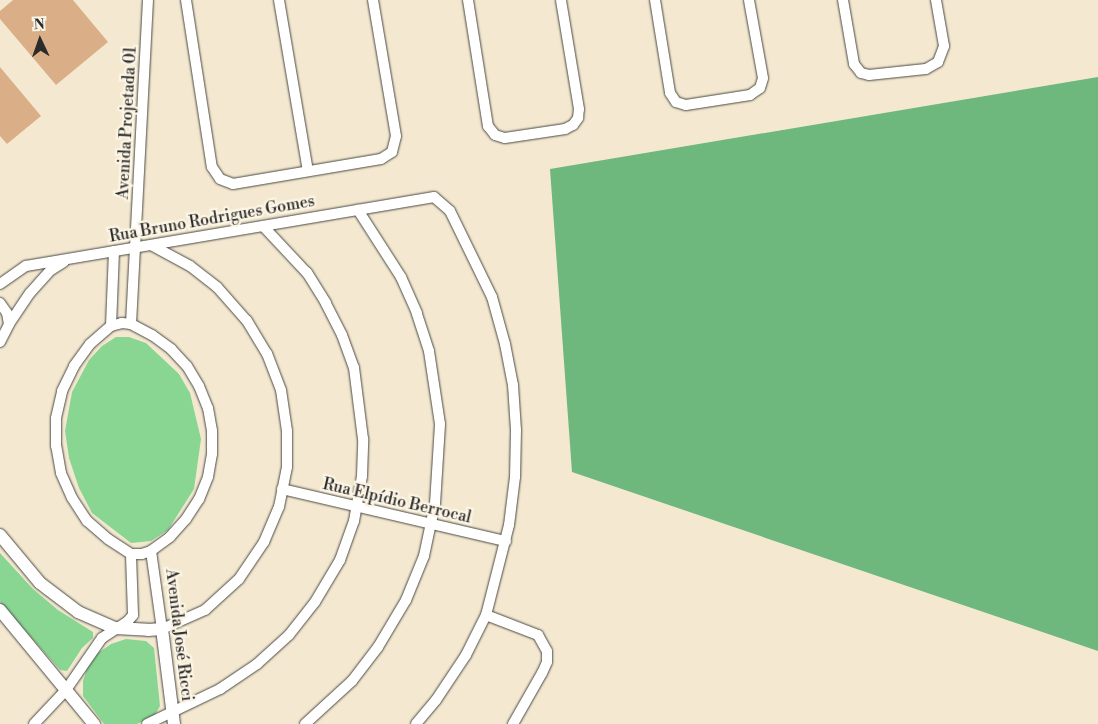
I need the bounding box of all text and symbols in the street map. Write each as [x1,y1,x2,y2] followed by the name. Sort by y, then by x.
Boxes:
[15,15,65,65] north arrow
[33,16,45,34] text: N
[113,46,141,200] street label: Avenida Projetada 01
[108,191,316,247] street label: Rua Bruno Rodrigues Gomes
[321,475,473,527] street label: Rua Elpídio Berrocal
[161,568,197,702] street label: Avenida José Ricci

